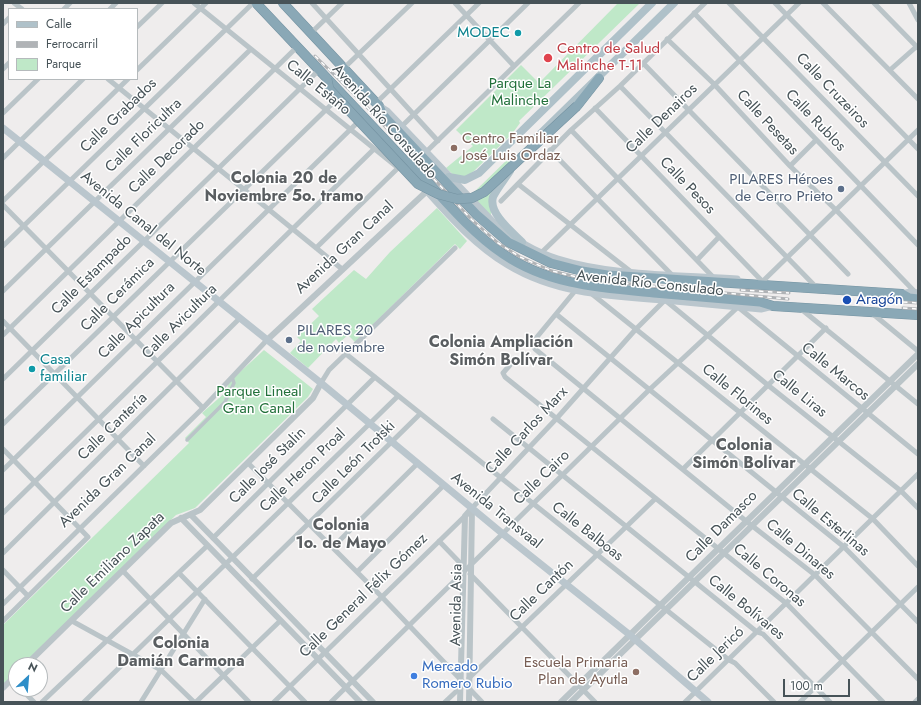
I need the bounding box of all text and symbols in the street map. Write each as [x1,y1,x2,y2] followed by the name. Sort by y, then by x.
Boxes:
[8,8,138,80] legend
[46,15,72,33] text: Calle
[457,24,510,42] place label: MODEC
[513,28,523,38] marker: MODEC
[46,35,98,53] text: Ferrocarril
[557,40,660,75] place label: Centro de Salud Malinche T-11
[792,50,872,132] street label: Calle Cruzeiros
[542,52,554,64] marker: Centro de Salud Malinche T-11
[46,55,81,73] text: Parque
[282,57,354,119] street label: Calle Estaño
[328,61,440,183] street label: Avenida Río Consulado
[77,75,161,157] street label: Calle Grabados
[489,75,551,110] park label: Parque La Malinche
[622,80,702,158] street label: Calle Denairos
[781,86,849,156] street label: Calle Rublos
[732,87,802,159] street label: Calle Pesetas
[102,95,186,177] street label: Calle Floricultra
[125,116,209,198] street label: Calle Decorado
[462,130,560,165] place label: Centro Familiar José Luis Ordaz
[449,143,459,153] marker: Centro Familiar José Luis Ordaz
[655,154,719,218] street label: Calle Pesos
[77,168,209,280] street label: Avenida Canal del Norte
[205,169,363,207] district label: Colonia 20 de Noviembre 5o. tramo
[729,171,833,206] place label: PILARES Héroes de Cerro Prieto
[836,184,846,194] marker: PILARES Héroes de Cerro Prieto
[292,198,398,298] street label: Avenida Gran Canal
[48,231,136,319] street label: Calle Estampado
[77,254,159,336] street label: Calle Cerámica
[575,267,725,301] street label: Avenida Río Consulado
[95,279,179,363] street label: Calle Apicultura
[139,281,221,363] street label: Calle Avicultura
[856,291,903,309] place label: Aragón
[841,294,853,306] marker: Aragón
[297,322,385,357] place label: PILARES 20 de noviembre
[429,333,573,371] district label: Colonia Ampliación Simón Bolívar
[284,335,294,345] marker: PILARES 20 de noviembre
[797,339,873,405] street label: Calle Marcos
[40,351,87,386] place label: Casa familiar
[698,361,776,429] street label: Calle Florines
[27,364,37,374] marker: Casa familiar
[768,366,830,422] street label: Calle Liras
[216,383,302,418] park label: Parque Lineal Gran Canal
[482,384,572,478] street label: Calle Carlos Marx
[75,389,151,465] street label: Calle Cantería
[309,418,399,508] street label: Calle León Trotski
[226,424,310,508] street label: Calle José Stalin
[256,426,350,516] street label: Calle Heron Proal
[56,430,160,532] street label: Avenida Gran Canal
[692,436,796,474] district label: Colonia Simón Bolívar
[510,447,574,509] street label: Calle Cairo
[447,469,545,553] street label: Avenida Transvaal
[787,485,873,561] street label: Calle Esterlinas
[682,487,762,567] street label: Calle Damasco
[548,499,626,565] street label: Calle Balboas
[57,509,169,617] street label: Calle Emiliano Zapata
[296,516,386,554] district label: Colonia 1o. de Mayo
[762,516,838,584] street label: Calle Dinares
[296,530,432,662] street label: Calle General Félix Gómez
[729,540,809,612] street label: Calle Coronas
[506,556,578,626] street label: Calle Cantón
[447,564,467,646] street label: Avenida Asia
[704,572,788,644] street label: Calle Bolívares
[684,623,748,687] street label: Calle Jericó
[117,634,245,672] district label: Colonia Damián Carmona
[524,654,628,689] place label: Escuela Primaria Plan de Ayutla
[8,657,48,697] north arrow
[25,658,40,676] text: N
[422,658,513,693] place label: Mercado Romero Rubio
[631,667,641,677] marker: Escuela Primaria Plan de Ayutla
[409,671,419,681] marker: Mercado Romero Rubio
[785,671,852,697] scale bar
[790,677,823,695] text: 100 m

